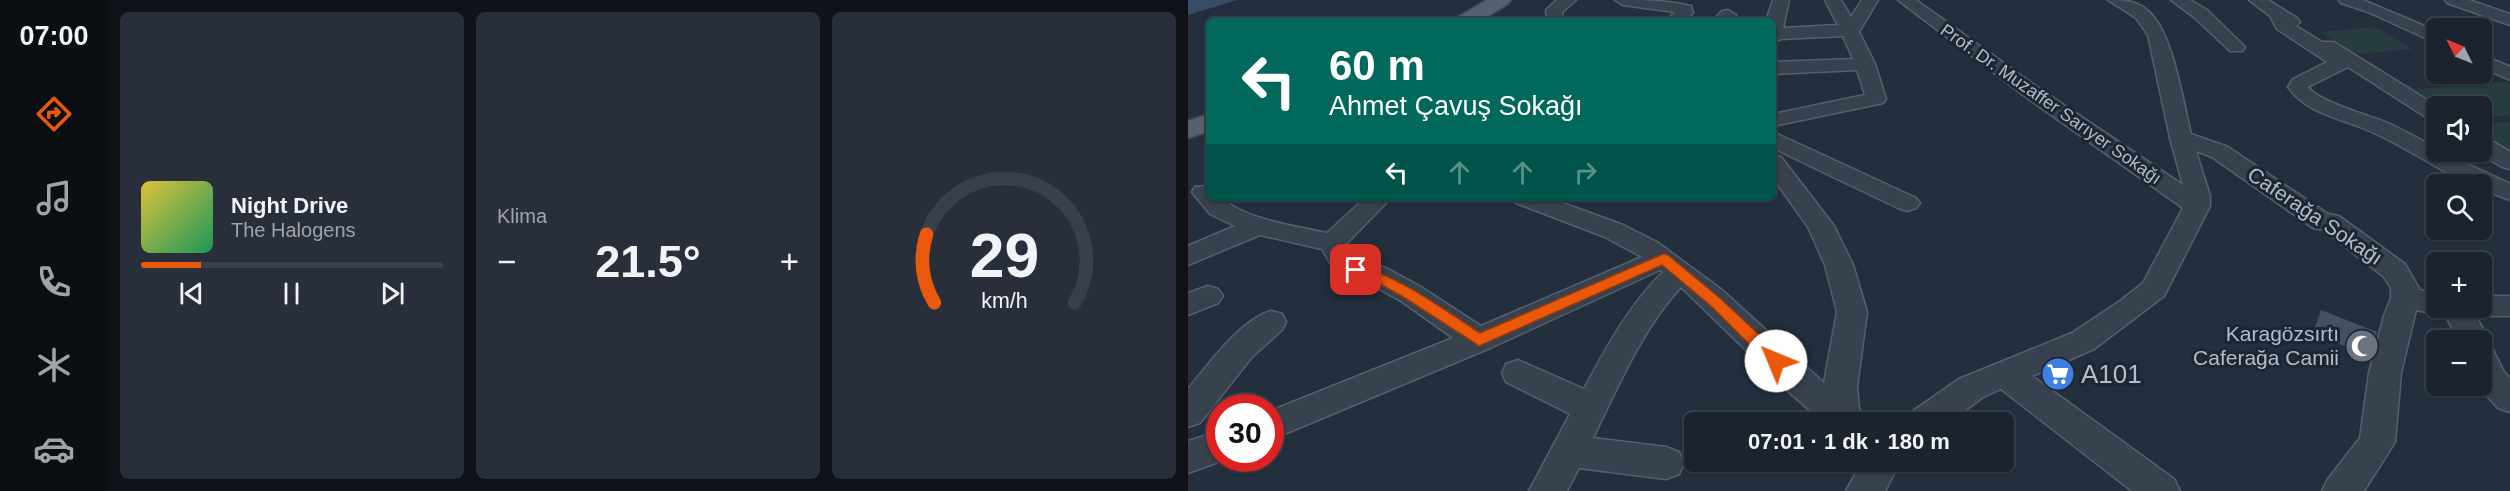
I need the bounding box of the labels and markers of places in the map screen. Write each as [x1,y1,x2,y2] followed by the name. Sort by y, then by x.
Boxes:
[1330,244,1381,295] pin
[2193,322,2339,369] place label: Karagözsırtı Caferağa Camii
[2344,328,2380,364] mosque icon: Karagözsırtı Caferağa Camii
[2040,356,2076,392] supermarket icon: A101
[2081,359,2142,389] place label: A101

